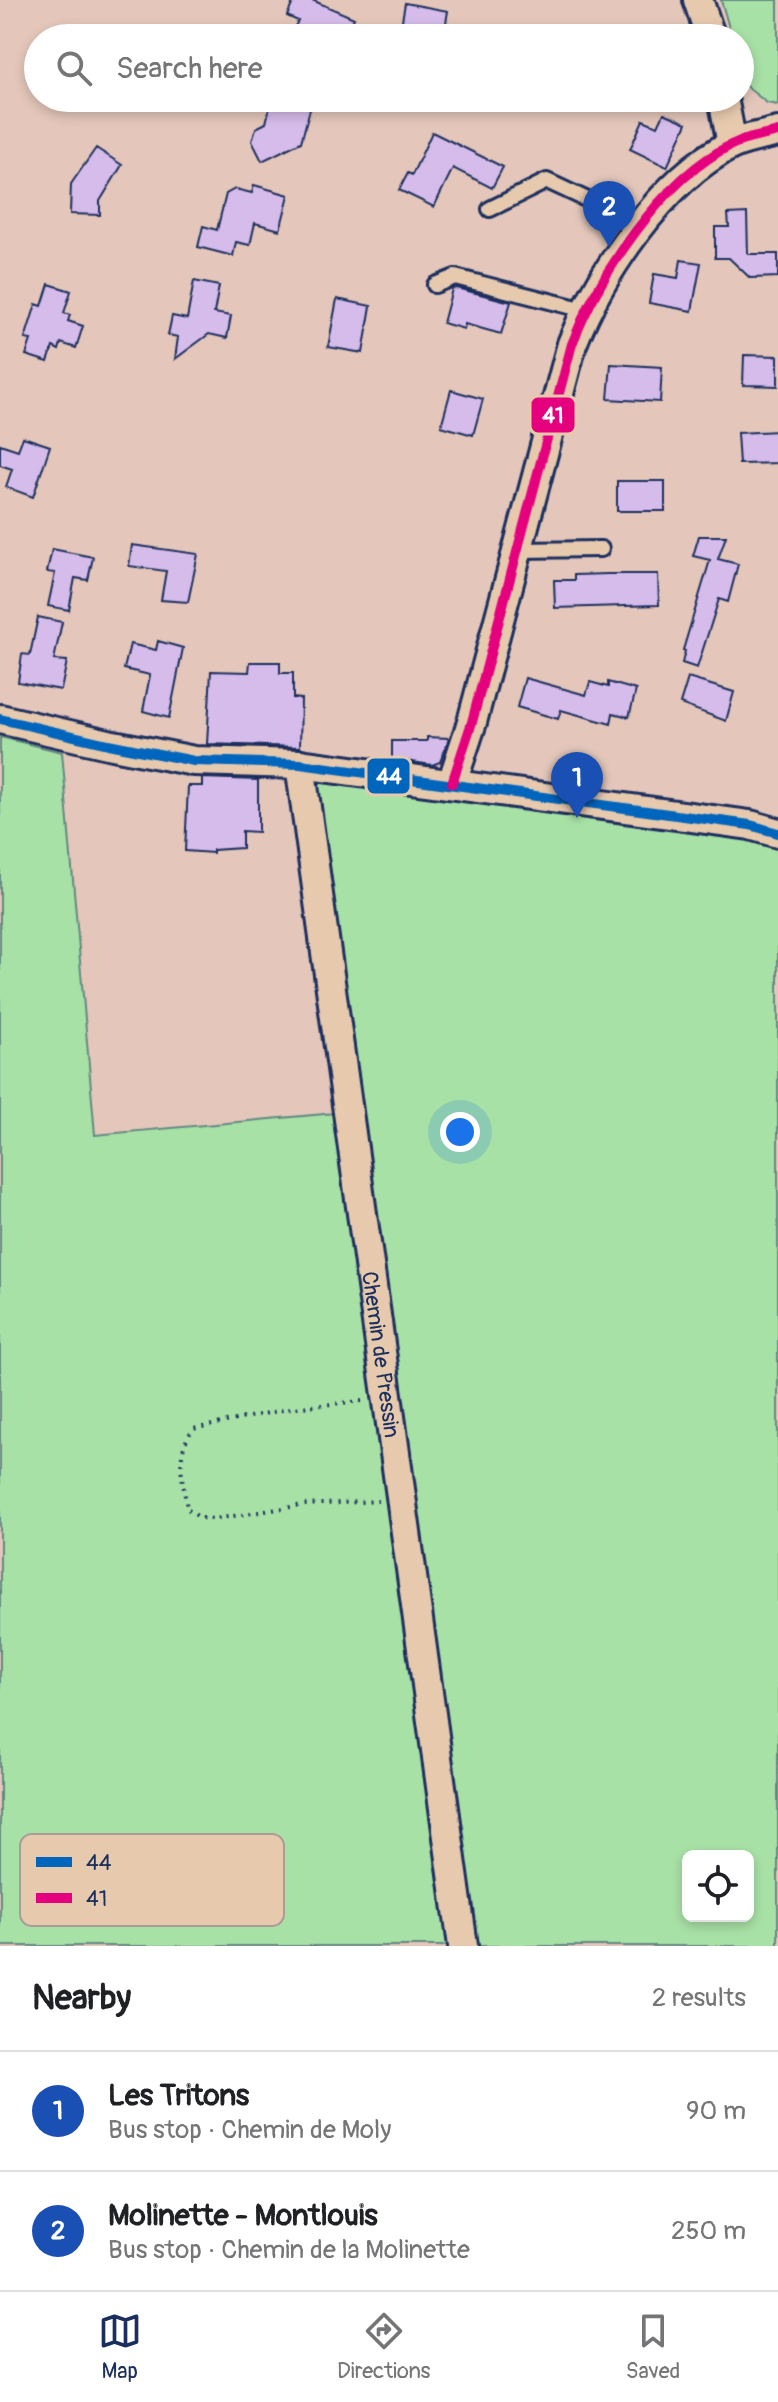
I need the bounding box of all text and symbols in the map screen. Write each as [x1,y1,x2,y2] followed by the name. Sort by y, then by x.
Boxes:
[24,24,754,112] search box
[52,46,96,90] icon: search
[116,50,263,87] text: Search here
[583,181,635,247] pin: 2
[530,396,576,434] line badge: 41
[542,402,564,430] text: 41
[551,752,603,818] pin: 1
[366,757,411,795] line badge: 44
[376,763,402,791] text: 44
[440,1112,480,1152] your location
[355,1270,406,1439] street label: Chemin de Pressin
[20,1834,284,1926] legend
[86,1849,112,1877] text: 44
[682,1850,754,1922] map controls
[682,1850,754,1922] button: locate
[86,1885,107,1913] text: 41
[32,1977,131,2020] text: Nearby
[652,1982,746,2014] text: 2 results
[108,2077,249,2114] text: Les Tritons
[53,2095,63,2127] text: 1
[686,2095,746,2127] text: 90 m
[108,2114,391,2146] text: Bus stop · Chemin de Moly
[108,2197,378,2234] text: Molinette - Montlouis
[51,2215,65,2247] text: 2
[671,2215,746,2247] text: 250 m
[108,2234,470,2266] text: Bus stop · Chemin de la Molinette
[98,2309,142,2385] tab: Map
[337,2309,430,2385] tab: Directions
[626,2309,680,2385] tab: Saved

